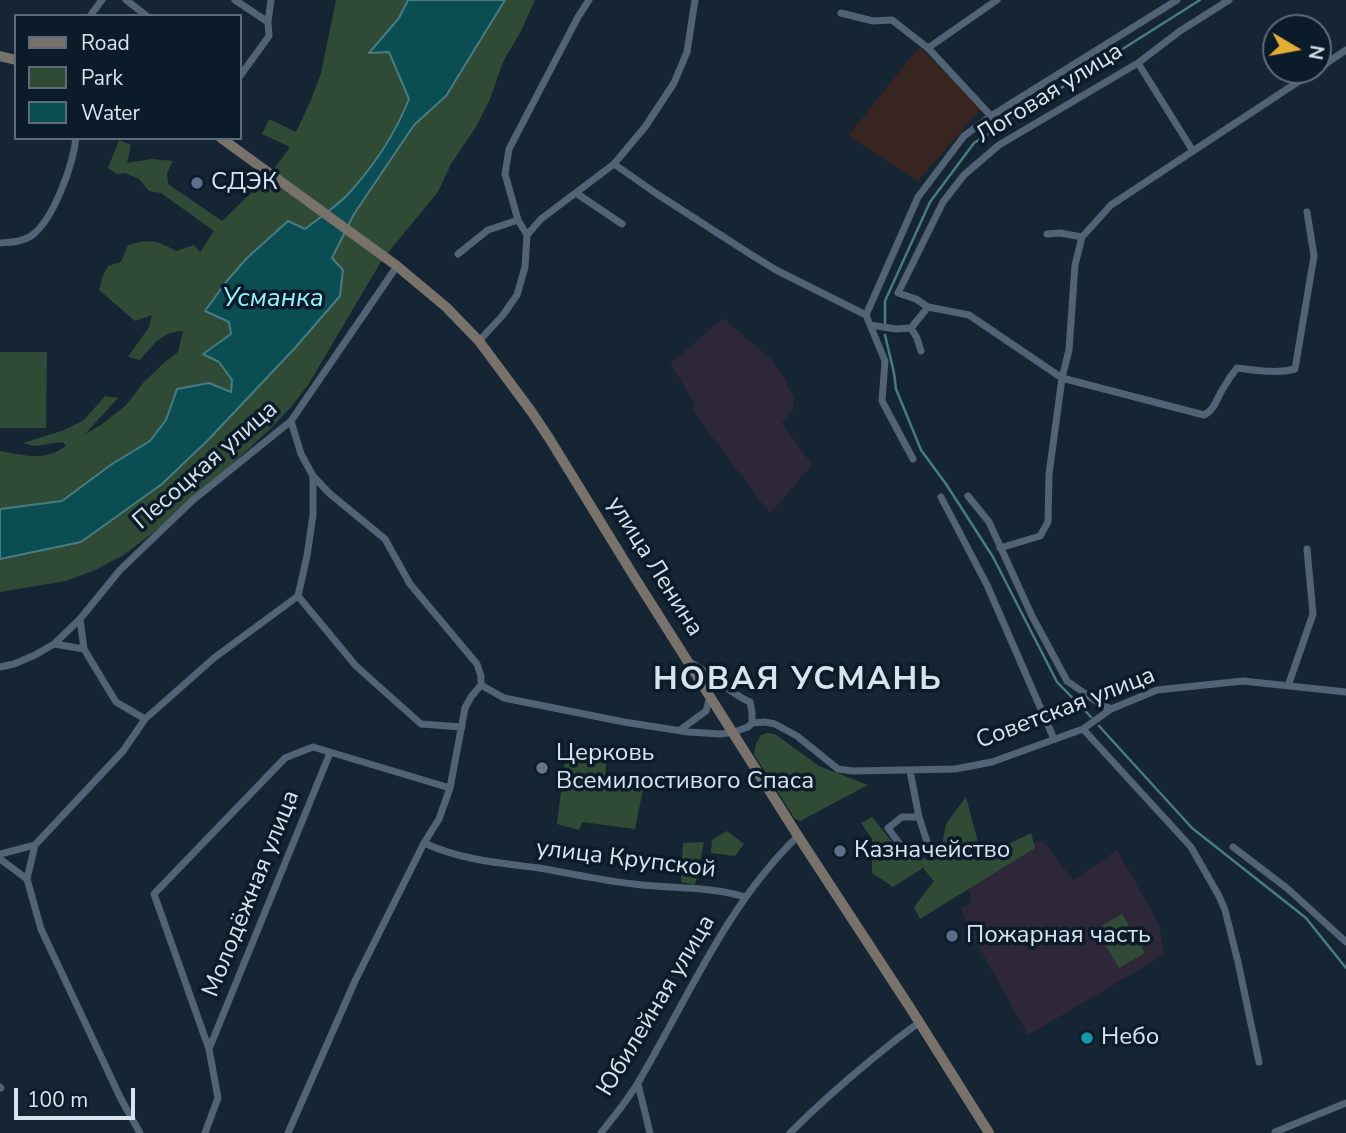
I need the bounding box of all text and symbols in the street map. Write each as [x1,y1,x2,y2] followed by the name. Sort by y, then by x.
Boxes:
[14,14,242,140] legend
[1262,14,1332,84] north arrow
[81,29,130,57] text: Road
[971,37,1129,151] street label: Логовая улица
[1302,43,1330,62] text: N
[81,64,123,92] text: Park
[81,99,140,127] text: Water
[211,169,277,197] place label: СДЭК
[189,175,205,191] marker: СДЭК
[222,284,324,316] water label: Усманка
[128,395,284,537] street label: Песоцкая улица
[600,492,708,642] street label: улица Ленина
[655,662,941,700] district label: НОВАЯ УСМАНЬ
[973,662,1159,756] street label: Советская улица
[556,740,814,796] place label: Церковь Всемилостивого Спаса
[534,760,550,776] marker: Церковь Всемилостивого Спаса
[197,786,307,1002] street label: Молодёжная улица
[535,835,717,885] street label: улица Крупской
[854,837,1010,865] place label: Казначейство
[832,843,848,859] marker: Казначейство
[592,910,722,1102] street label: Юбилейная улица
[966,922,1151,950] place label: Пожарная часть
[944,928,960,944] marker: Пожарная часть
[1101,1024,1159,1052] place label: Небо
[1079,1030,1095,1046] marker: Небо
[18,1074,138,1118] scale bar
[27,1086,88,1114] text: 100 m

